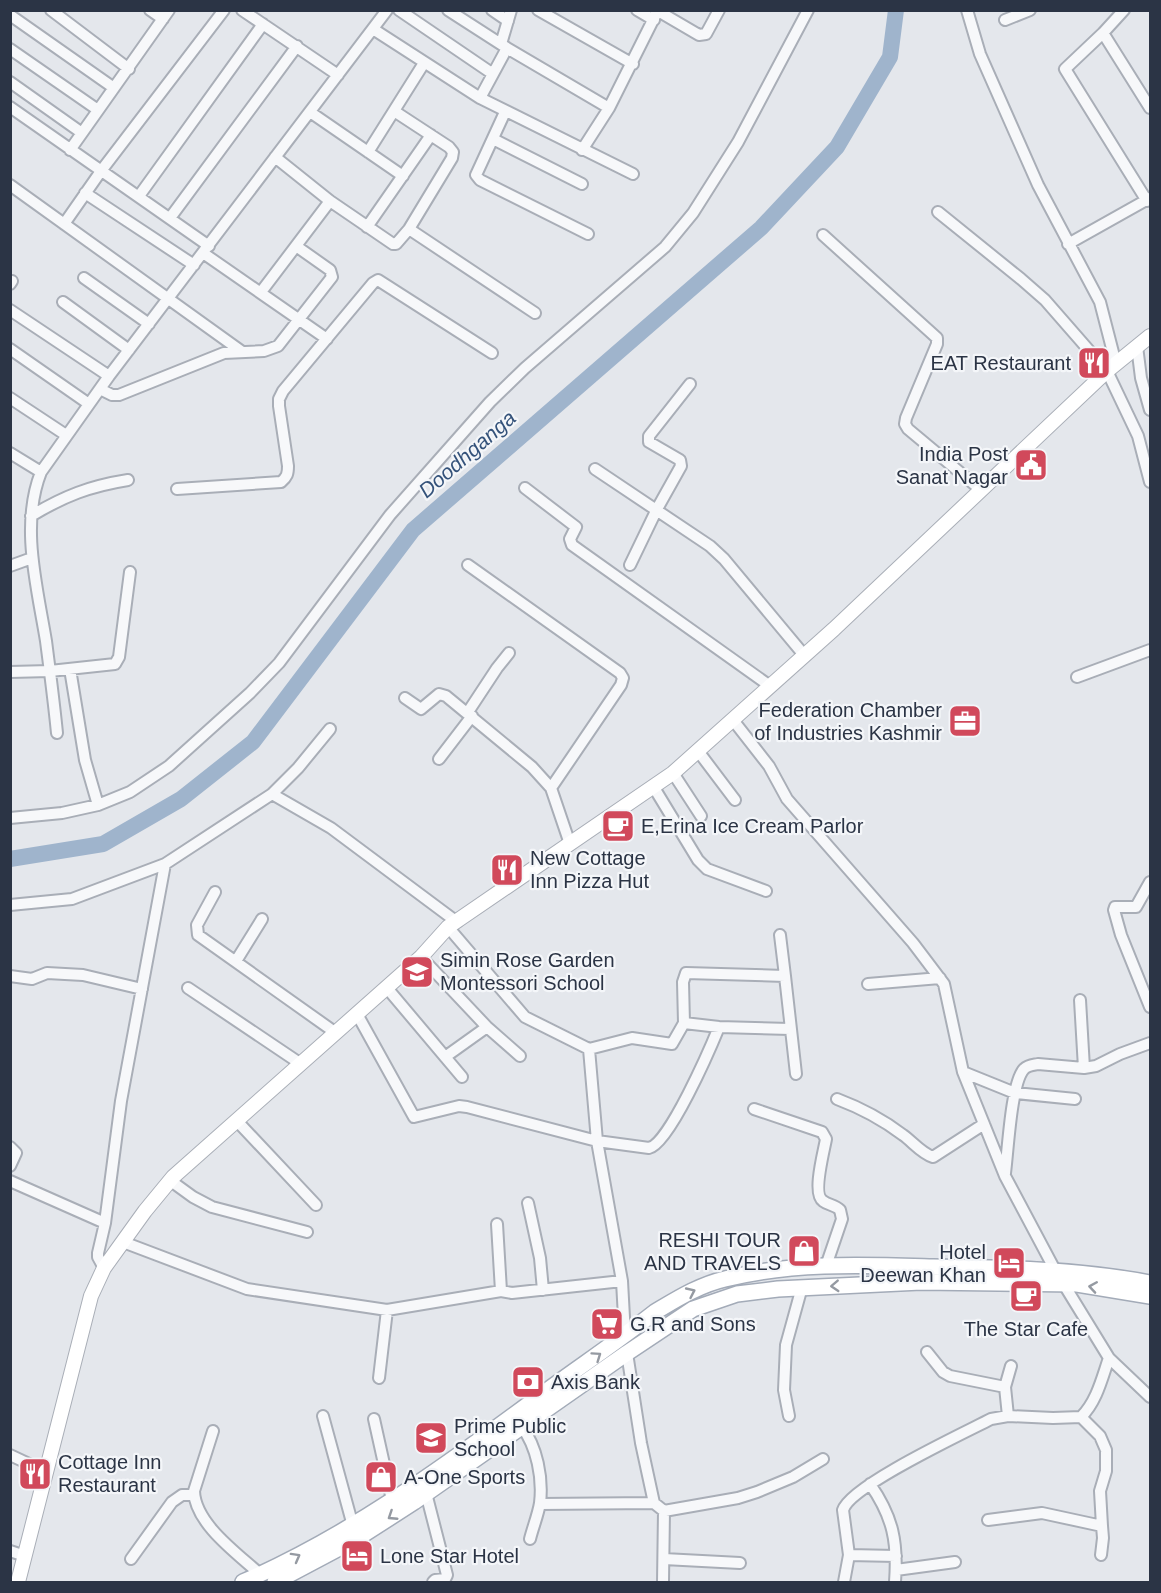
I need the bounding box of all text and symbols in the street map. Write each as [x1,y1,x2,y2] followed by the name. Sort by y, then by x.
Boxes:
[1076,345,1112,381] restaurant icon: EAT Restaurant
[931,352,1071,374] place label: EAT Restaurant
[414,406,520,502] water label: Doodhganga
[896,443,1008,488] place label: India Post Sanat Nagar
[1013,447,1049,483] public building icon: India Post Sanat Nagar
[754,699,942,744] place label: Federation Chamber of Industries Kashmir
[947,703,983,739] office icon: Federation Chamber of Industries Kashmir
[600,808,636,844] cafe icon: E,Erina Ice Cream Parlor
[641,815,864,837] place label: E,Erina Ice Cream Parlor
[530,847,649,892] place label: New Cottage Inn Pizza Hut
[489,852,525,888] restaurant icon: New Cottage Inn Pizza Hut
[440,949,615,994] place label: Simin Rose Garden Montessori School
[399,954,435,990] school or university icon: Simin Rose Garden Montessori School
[644,1229,781,1274] place label: RESHI TOUR AND TRAVELS
[786,1233,822,1269] shop icon: RESHI TOUR AND TRAVELS
[860,1241,986,1286] place label: Hotel Deewan Khan
[991,1245,1027,1281] hotel icon: Hotel Deewan Khan
[1008,1278,1044,1314] cafe icon: The Star Cafe
[831,1279,840,1292] one-way arrow
[1088,1281,1097,1293] one-way arrow
[685,1287,696,1299] one-way arrow
[589,1306,625,1342] supermarket icon: G.R and Sons
[630,1313,756,1335] place label: G.R and Sons
[964,1318,1088,1340] place label: The Star Cafe
[591,1352,602,1363] one-way arrow
[510,1364,546,1400] bank icon: Axis Bank
[551,1371,641,1393] place label: Axis Bank
[454,1415,566,1460] place label: Prime Public School
[413,1420,449,1456] school or university icon: Prime Public School
[58,1451,161,1496] place label: Cottage Inn Restaurant
[17,1456,53,1492] restaurant icon: Cottage Inn Restaurant
[363,1459,399,1495] shop icon: A-One Sports
[404,1466,525,1488] place label: A-One Sports
[388,1508,398,1520] one-way arrow
[339,1538,375,1574] hotel icon: Lone Star Hotel
[380,1545,519,1567] place label: Lone Star Hotel
[290,1553,300,1564] one-way arrow

